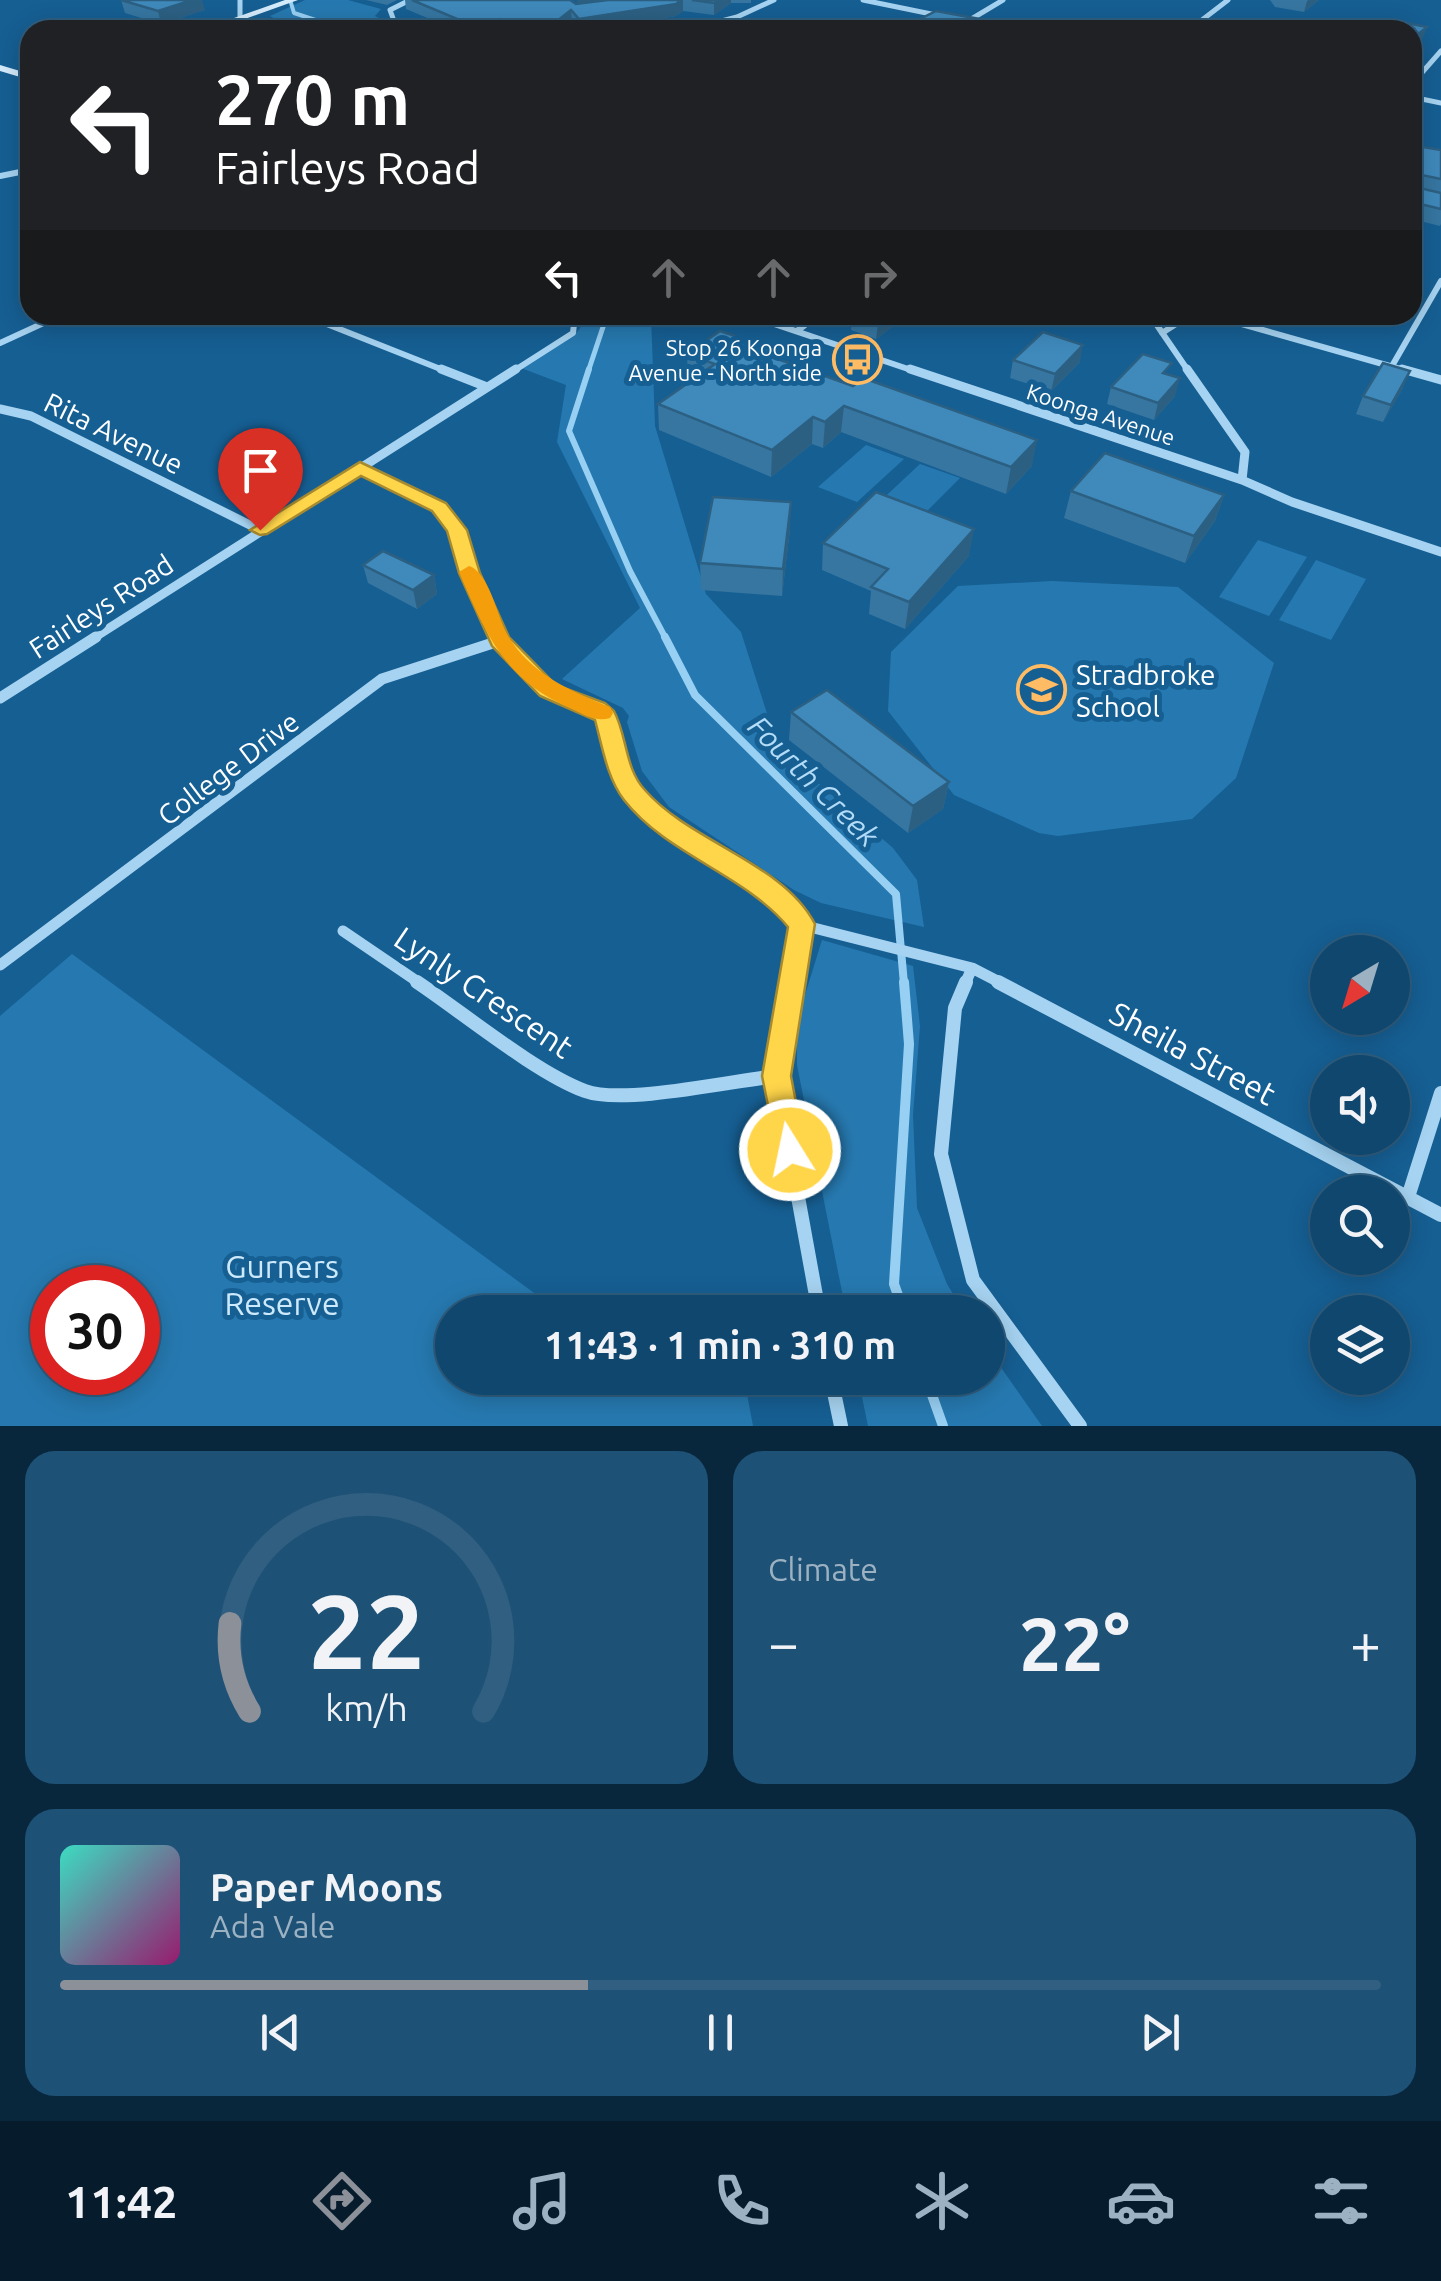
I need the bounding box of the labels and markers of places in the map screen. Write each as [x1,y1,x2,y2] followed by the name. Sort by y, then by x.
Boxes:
[831,334,883,386] bus stop icon: Stop 26 Koonga Avenue - North side
[628,335,822,385] place label: Stop 26 Koonga Avenue - North side
[218,428,303,531] pin
[1076,659,1216,722] place label: Stradbroke School
[1015,664,1067,716] school or university icon: Stradbroke School

